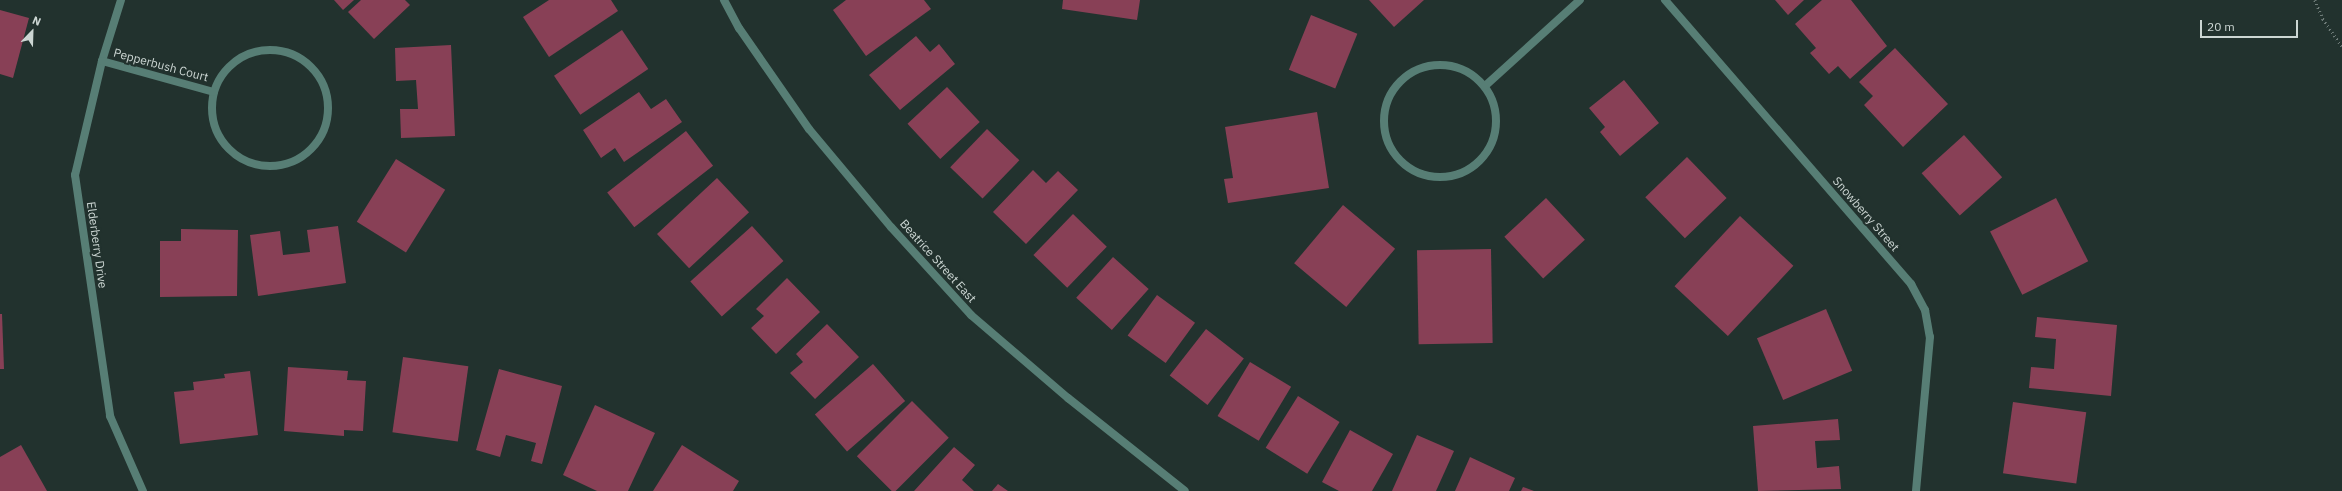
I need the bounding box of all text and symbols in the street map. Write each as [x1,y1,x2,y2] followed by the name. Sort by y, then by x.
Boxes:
[12,12,52,52] north arrow
[2202,12,2300,38] scale bar
[30,13,43,29] text: N
[2207,19,2235,34] text: 20 m
[112,45,210,85] street label: Pepperbush Court
[1830,174,1902,254] street label: Snowberry Street
[84,201,110,289] street label: Elderberry Drive
[897,216,979,306] street label: Beatrice Street East

